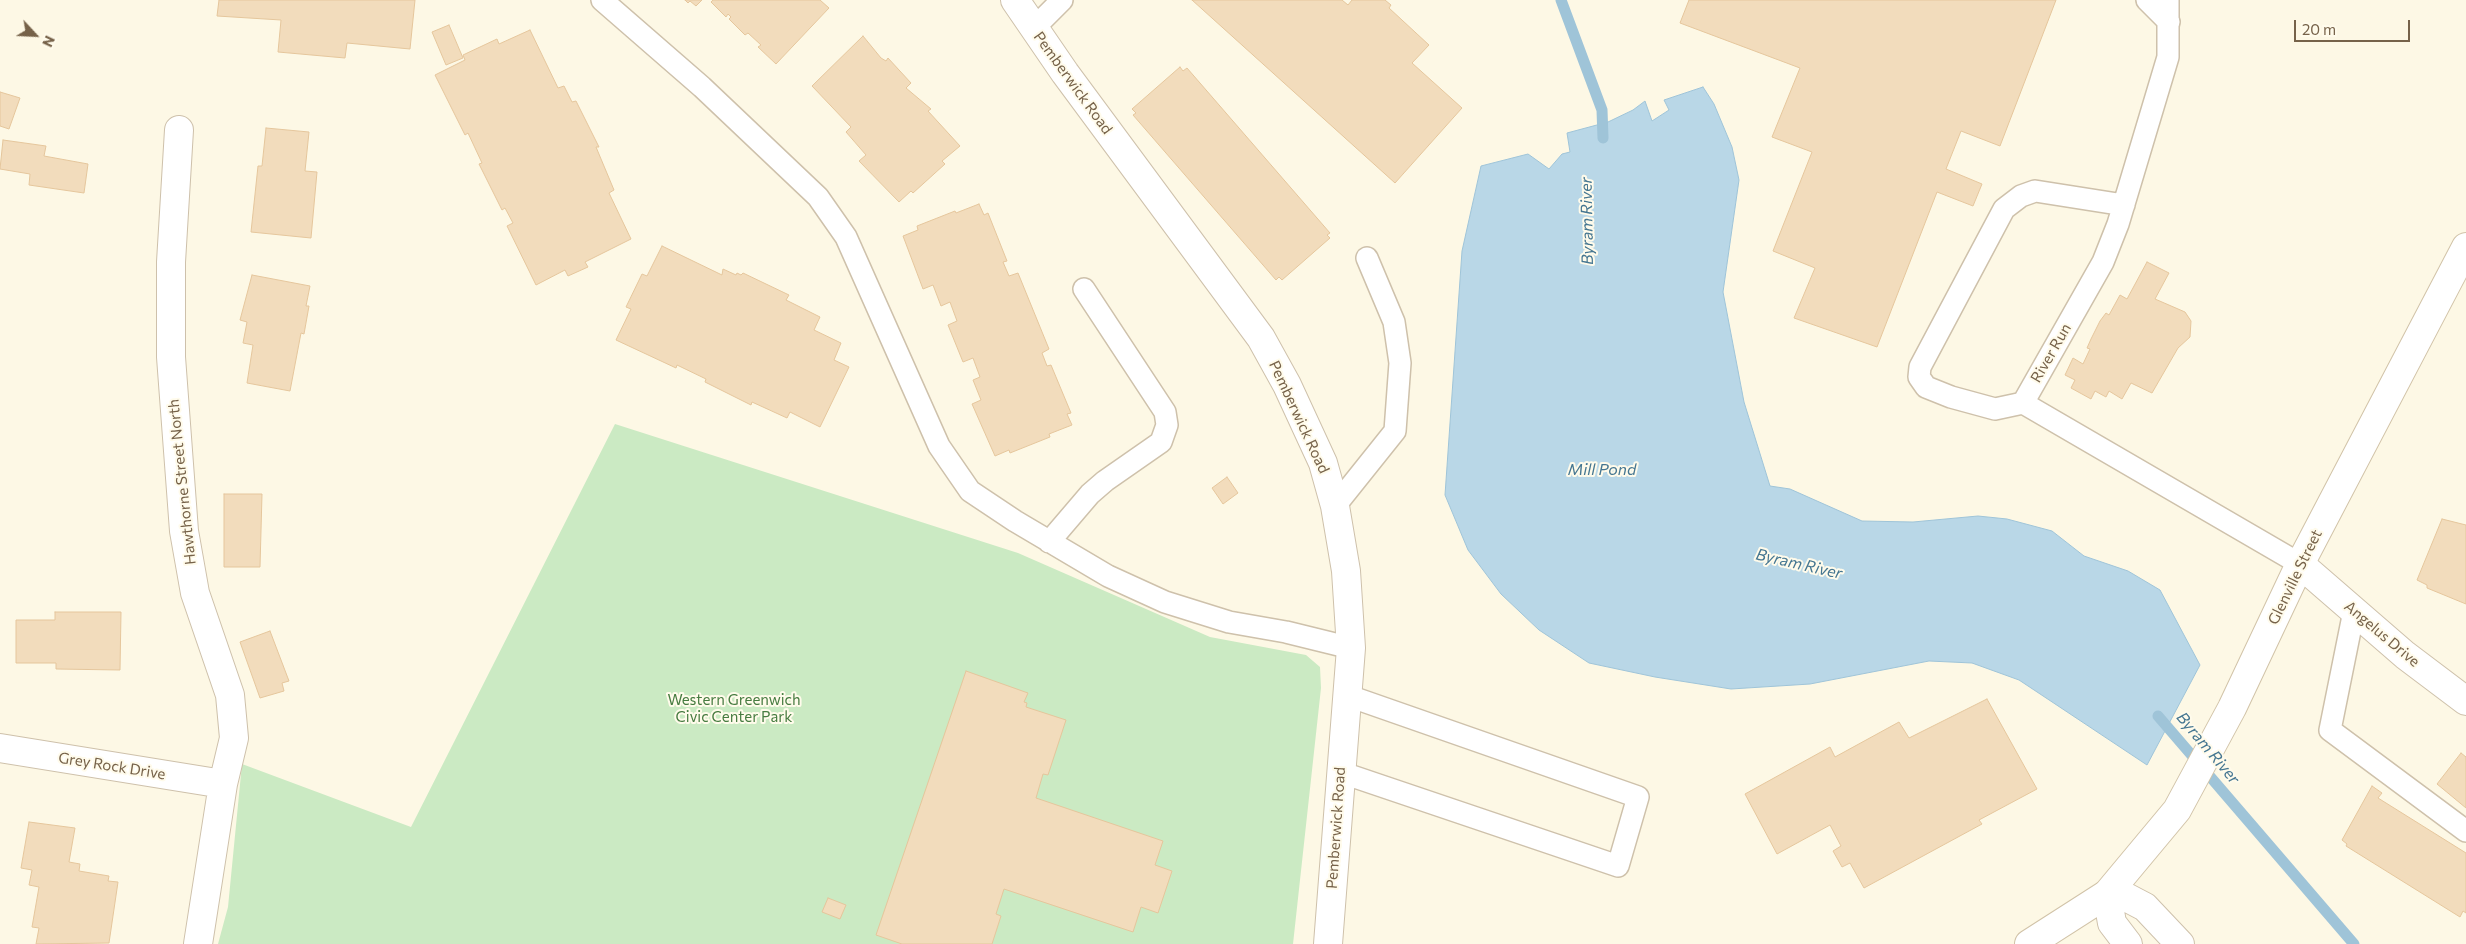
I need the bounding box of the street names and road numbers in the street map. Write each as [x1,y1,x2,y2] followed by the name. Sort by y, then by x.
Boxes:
[1030,28,1116,138] street label: Pemberwick Road
[2027,320,2075,386] street label: River Run
[1265,358,1333,476] street label: Pemberwick Road
[164,398,200,566] street label: Hawthorne Street North
[2264,527,2326,627] street label: Glenville Street
[2341,597,2423,671] street label: Angelus Drive
[57,749,167,783] street label: Grey Rock Drive
[1323,766,1349,890] street label: Pemberwick Road

